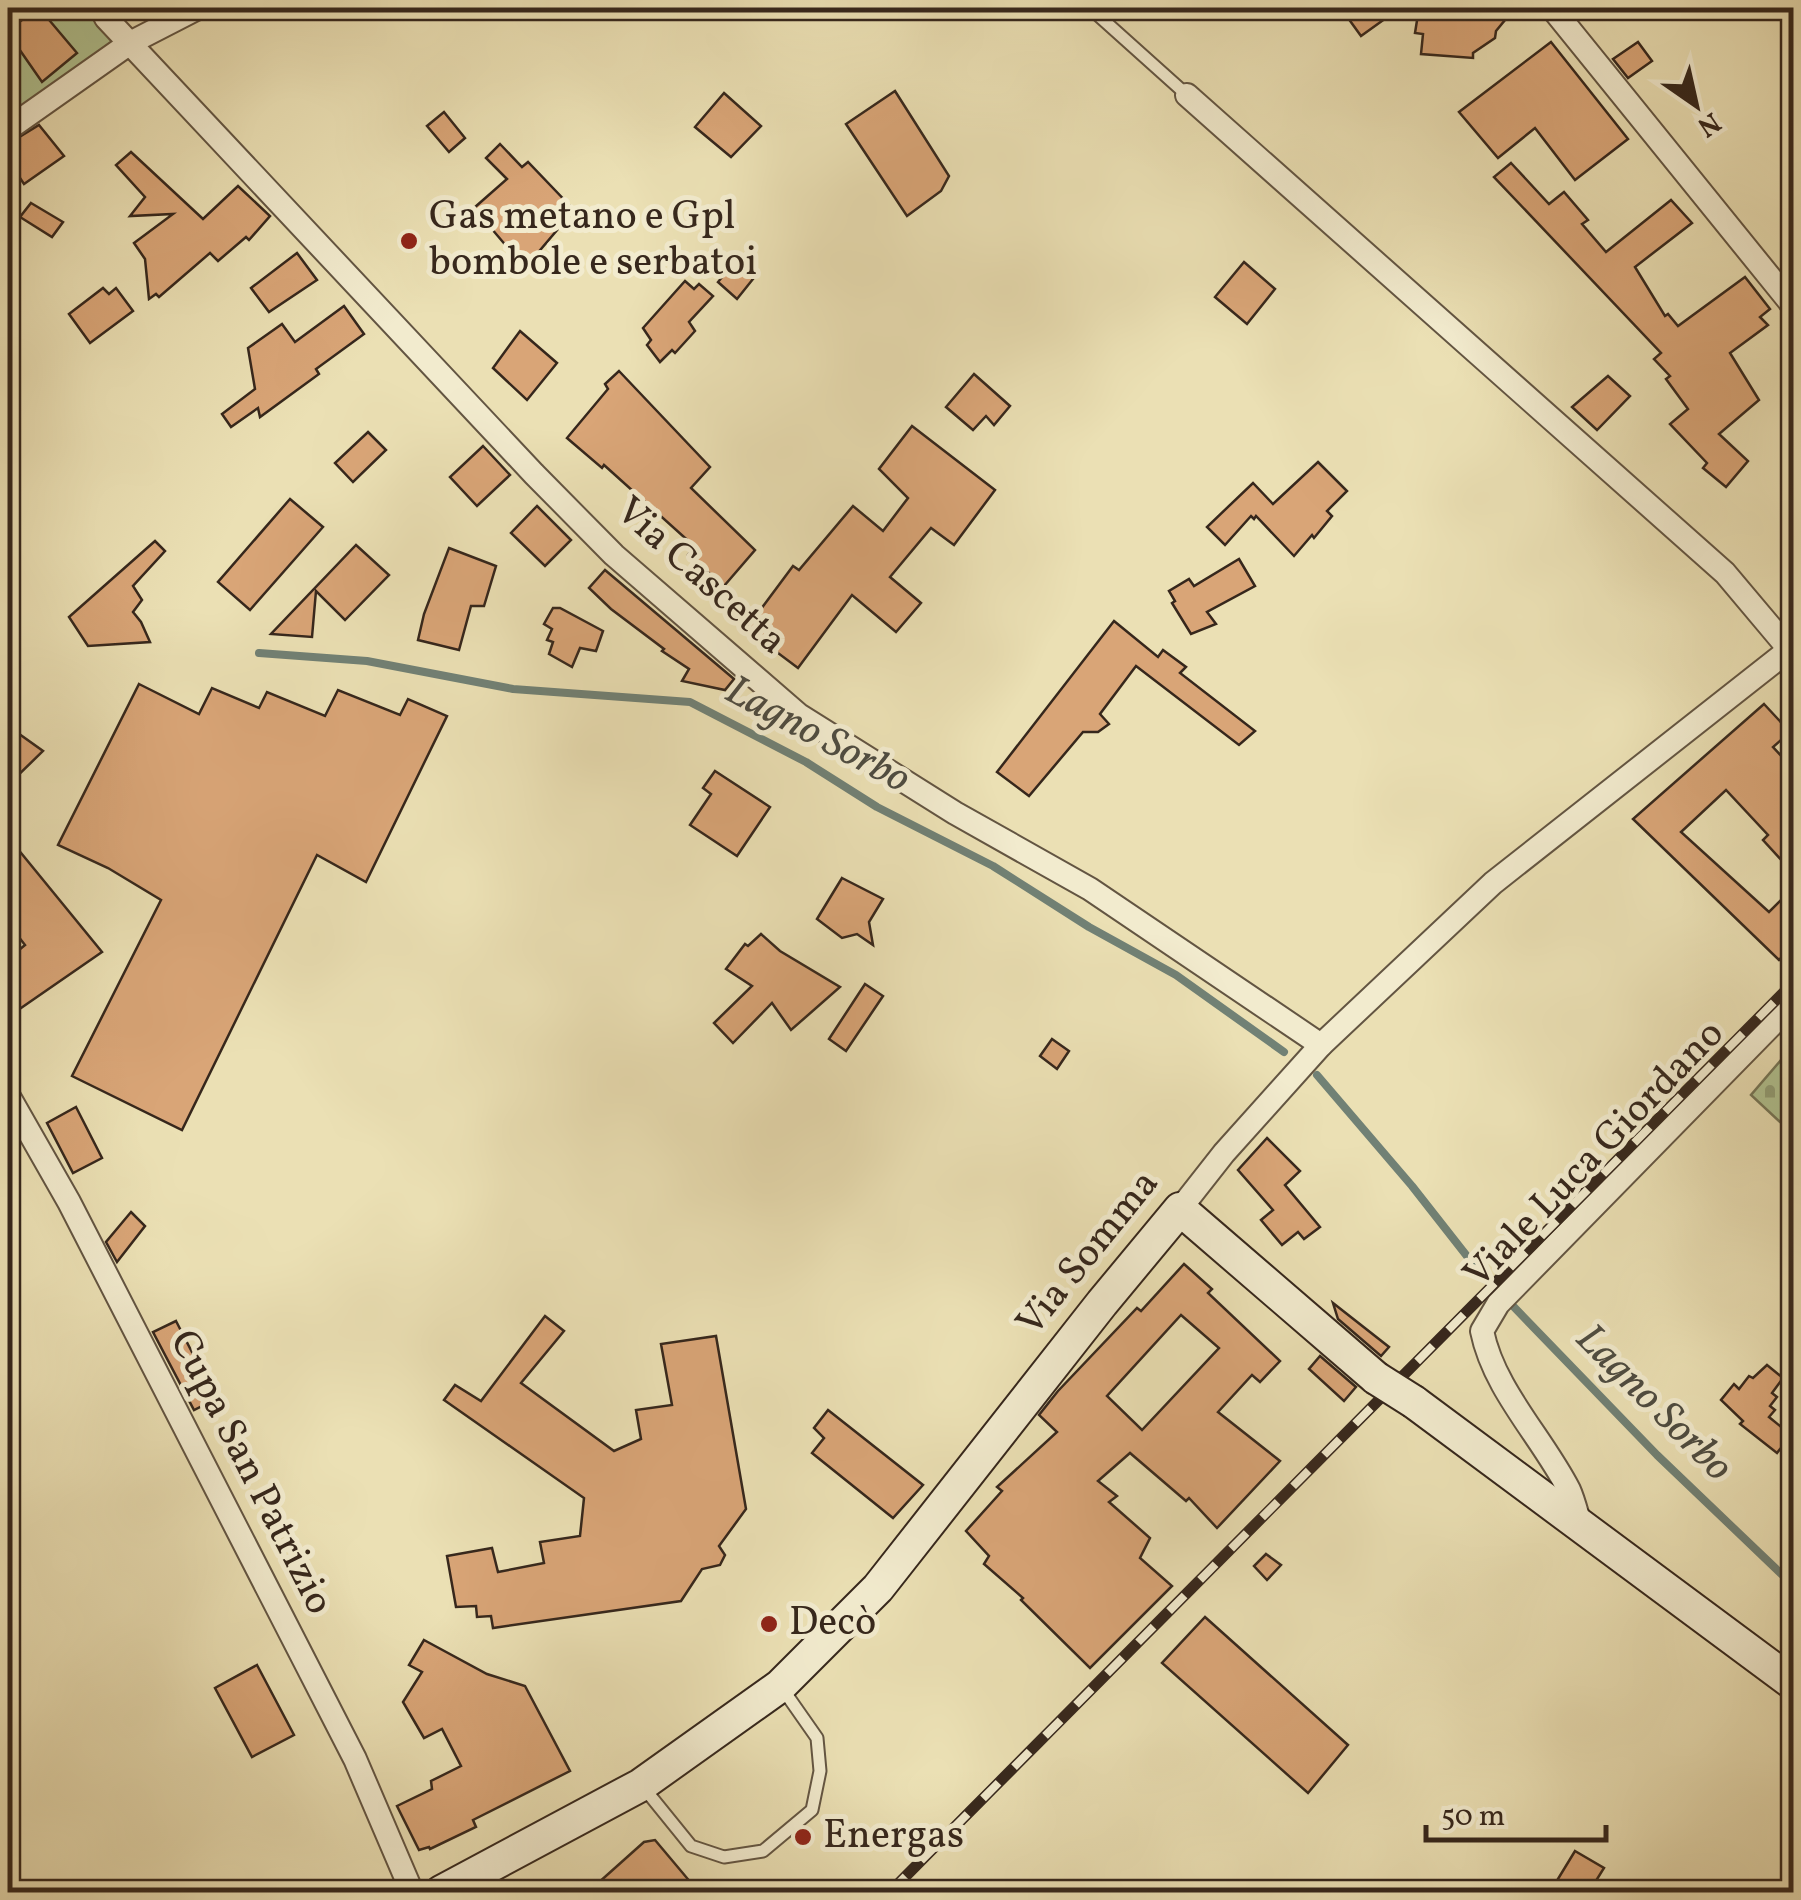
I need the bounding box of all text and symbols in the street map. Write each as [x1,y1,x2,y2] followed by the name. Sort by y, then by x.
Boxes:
[1646,55,1746,155] north arrow
[1689,102,1728,146] text: N
[429,190,757,292] place label: Gas metano e Gpl bombole e serbatoi
[398,230,420,252] marker: Gas metano e Gpl bombole e serbatoi
[602,485,798,669] street label: Via Cascetta
[714,663,920,809] water label: Lagno Sorbo
[1452,1008,1738,1302] street label: Viale Luca Giordano
[1004,1159,1174,1349] street label: Via Somma
[1561,1312,1745,1496] water label: Lagno Sorbo
[154,1321,346,1625] street label: Cupa San Patrizio
[789,1596,876,1652] place label: Decò
[758,1613,780,1635] marker: Decò
[1426,1780,1606,1842] scale bar
[1441,1796,1505,1838] text: 50 m
[823,1809,964,1865] place label: Energas
[792,1826,814,1848] marker: Energas

